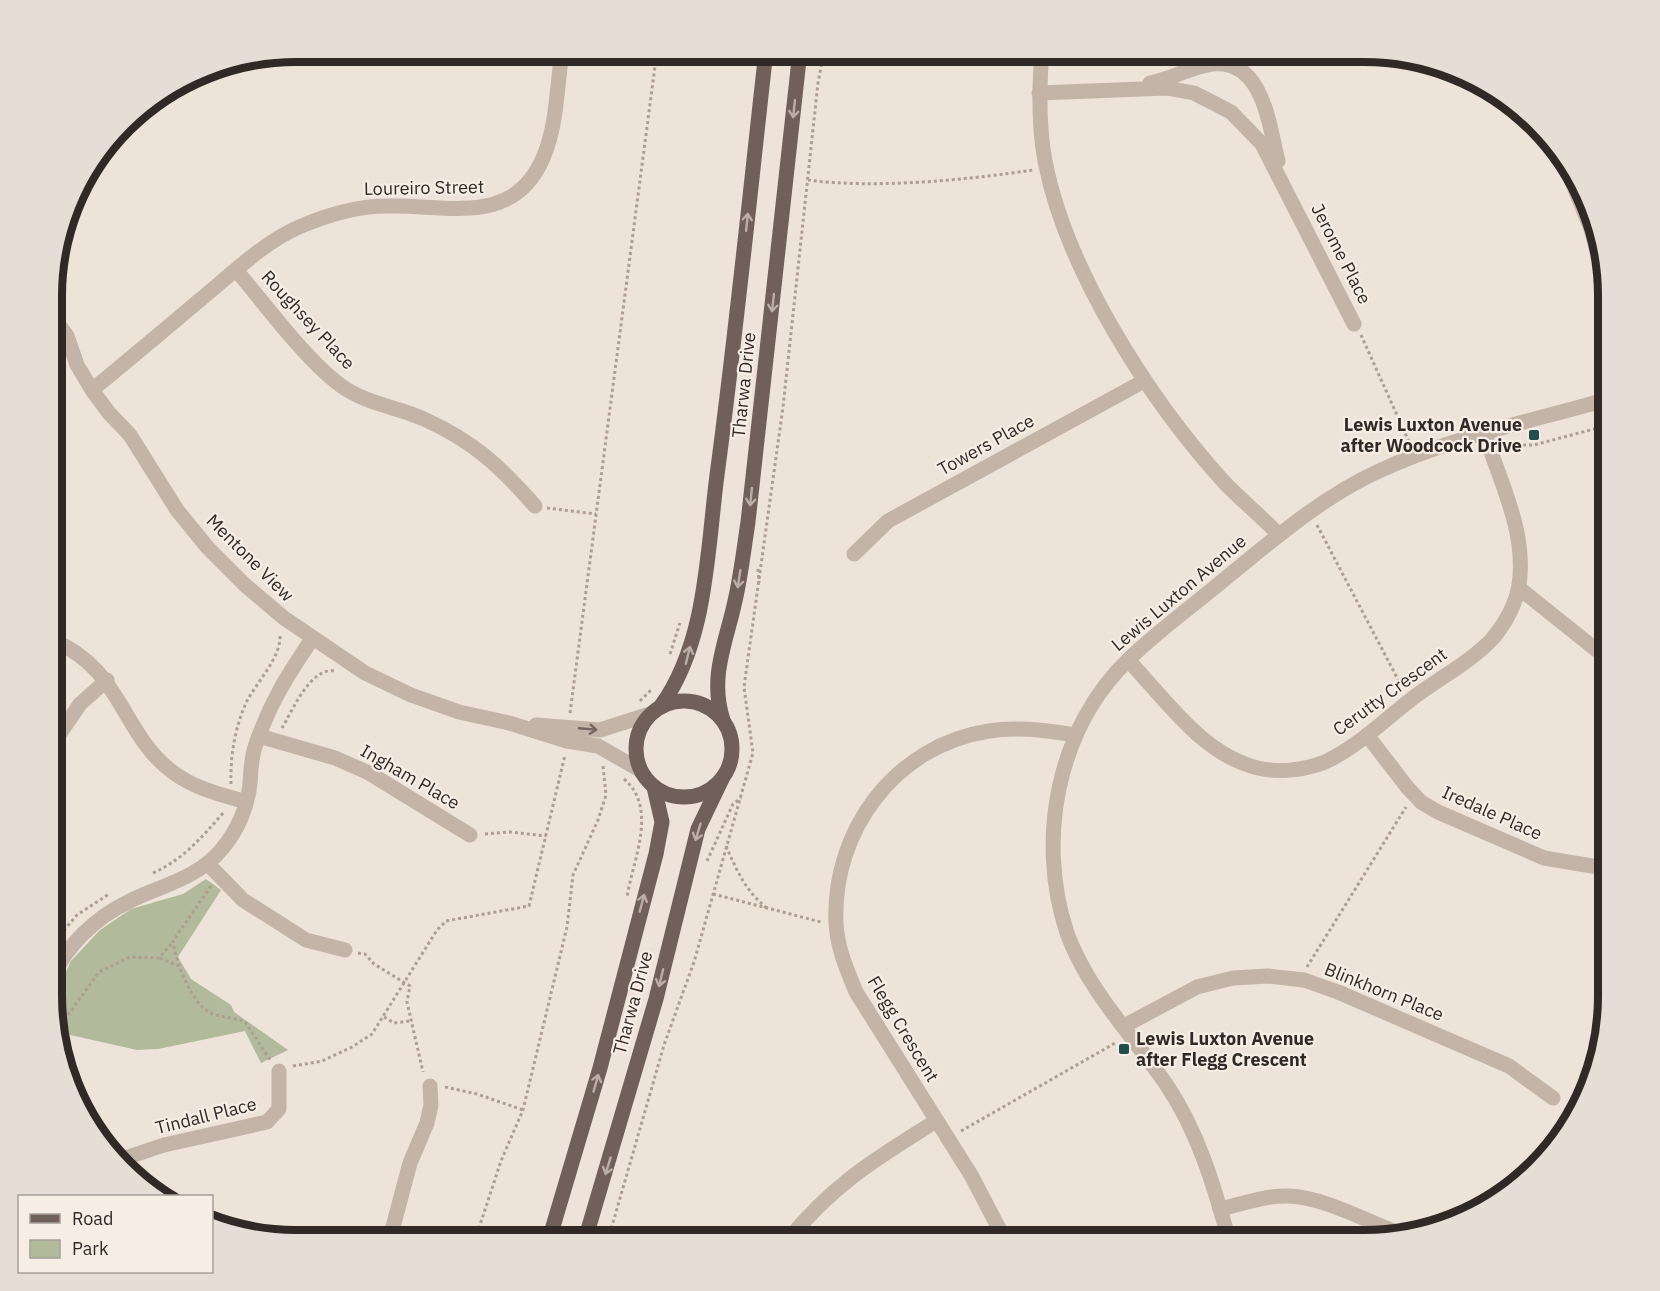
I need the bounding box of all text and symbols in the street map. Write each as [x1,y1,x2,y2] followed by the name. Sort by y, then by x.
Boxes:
[788,99,799,119] one-way arrow
[364,175,484,200] street label: Loureiro Street
[1306,200,1377,308] street label: Jerome Place
[742,212,753,232] one-way arrow
[257,265,360,374] street label: Roughsey Place
[767,293,778,313] one-way arrow
[727,331,760,439] street label: Tharwa Drive
[934,409,1038,480] street label: Towers Place
[1341,413,1522,457] place label: Lewis Luxton Avenue after Woodcock Drive
[1527,428,1541,442] marker: Lewis Luxton Avenue after Woodcock Drive
[745,487,756,506] one-way arrow
[202,509,299,606] street label: Mentone View
[1107,529,1251,656] street label: Lewis Luxton Avenue
[733,569,744,589] one-way arrow
[1328,643,1451,741] street label: Cerutty Crescent
[682,646,694,665] one-way arrow
[578,724,597,735] one-way arrow
[356,739,464,814] street label: Ingham Place
[1439,780,1546,845] street label: Iredale Place
[692,822,703,841] one-way arrow
[637,894,649,913] one-way arrow
[608,949,657,1057] street label: Tharwa Drive
[1321,957,1447,1026] street label: Blinkhorn Place
[655,968,666,987] one-way arrow
[863,971,944,1086] street label: Flegg Crescent
[1136,1027,1314,1071] place label: Lewis Luxton Avenue after Flegg Crescent
[1117,1042,1131,1056] marker: Lewis Luxton Avenue after Flegg Crescent
[591,1074,602,1093] one-way arrow
[153,1092,259,1139] street label: Tindall Place
[602,1156,613,1175] one-way arrow
[18,1195,213,1273] legend
[72,1207,113,1230] text: Road
[72,1237,109,1260] text: Park

